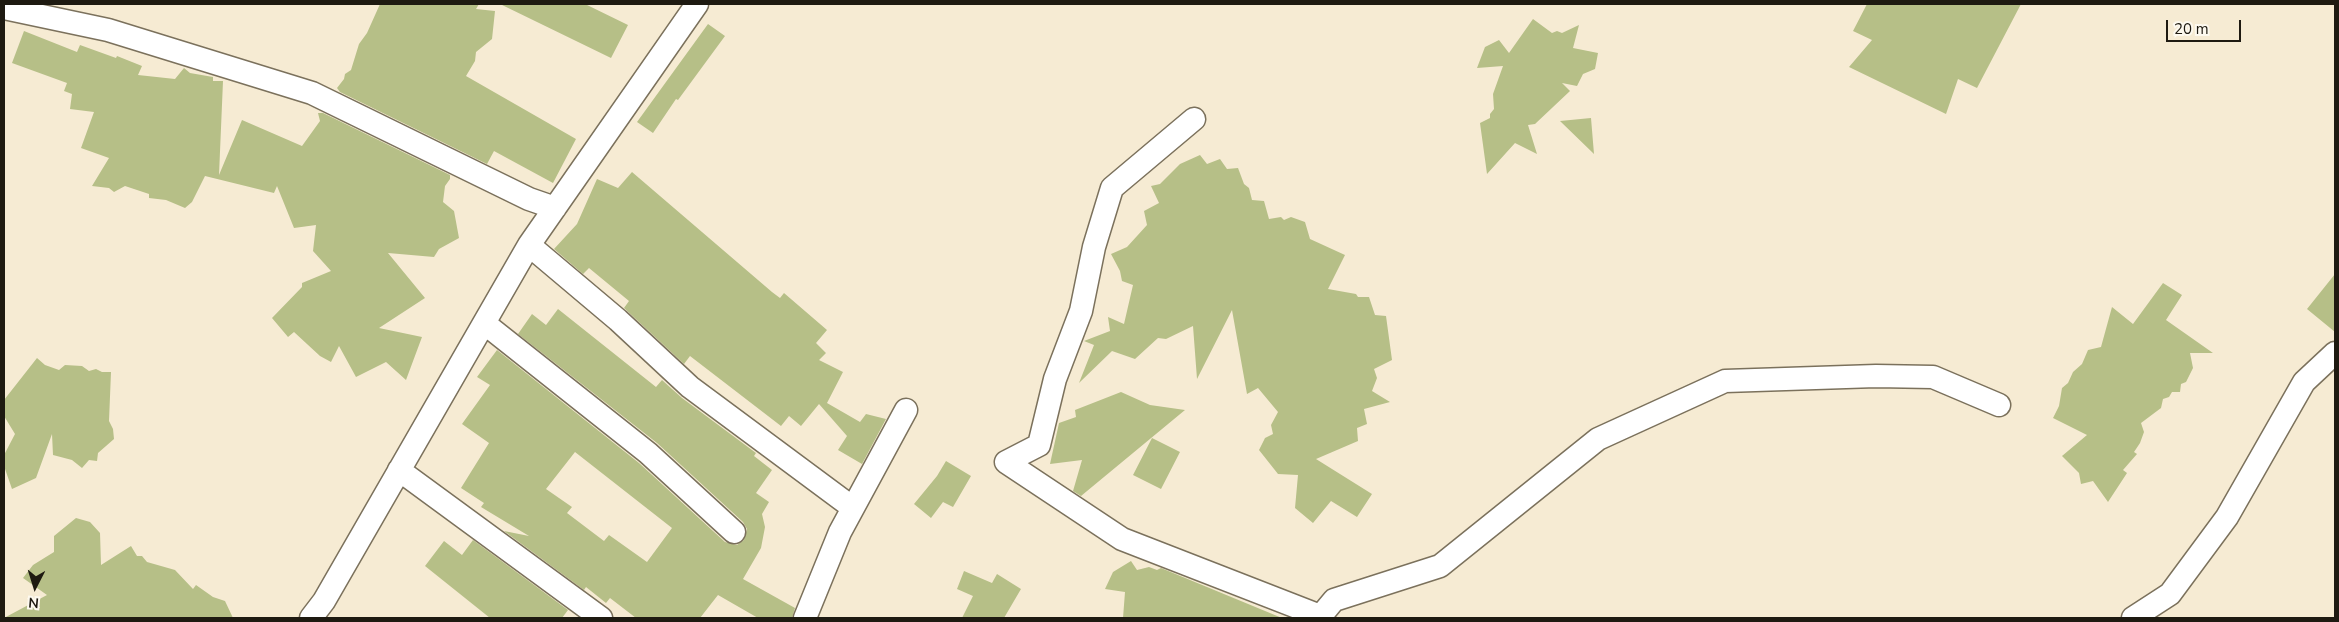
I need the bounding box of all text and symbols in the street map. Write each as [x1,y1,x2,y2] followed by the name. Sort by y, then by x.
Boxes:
[2169,10,2244,42] scale bar
[2174,19,2209,39] text: 20 m
[10,562,60,612] north arrow
[28,593,40,612] text: N

